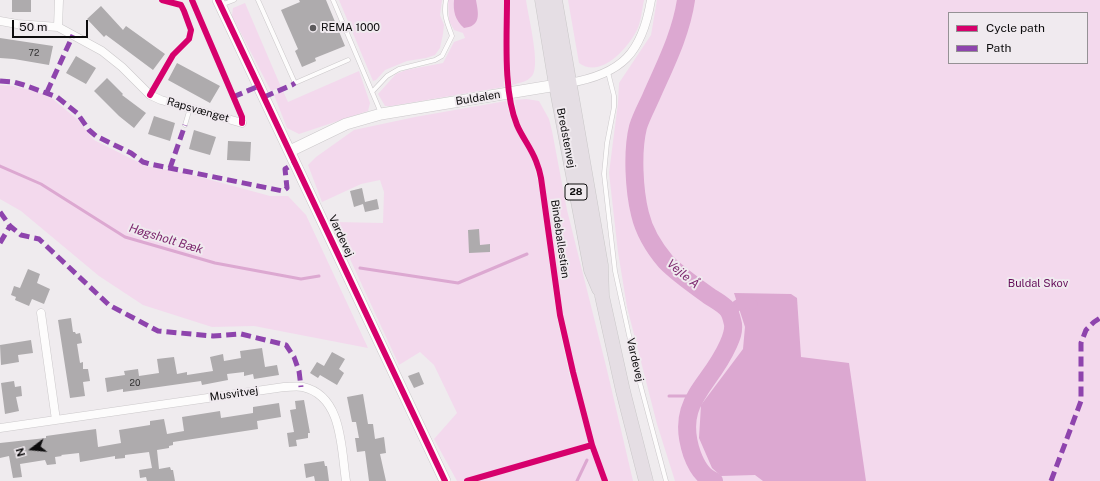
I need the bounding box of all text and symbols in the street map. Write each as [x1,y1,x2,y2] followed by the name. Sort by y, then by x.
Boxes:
[14,12,90,38] scale bar
[948,12,1088,64] legend
[19,20,47,34] text: 50 m
[321,21,380,35] place label: REMA 1000
[986,21,1045,35] text: Cycle path
[308,23,318,33] marker: REMA 1000
[986,41,1012,55] text: Path
[29,48,39,58] house number: 72
[455,88,501,108] street label: Buldalen
[165,95,231,125] street label: Rapsvænget
[554,107,578,169] street label: Bredstenvej
[565,184,587,200] road number: 28
[548,199,572,279] street label: Bindeballestien
[326,213,356,259] street label: Vardevej
[127,221,205,257] water label: Høgsholt Bæk
[664,256,702,292] water label: Vejle Å
[1008,277,1068,291] park label: Buldal Skov
[624,337,646,383] street label: Vardevej
[130,378,140,388] house number: 20
[209,384,259,404] street label: Musvitvej
[12,429,52,469] north arrow
[14,447,27,458] text: N

